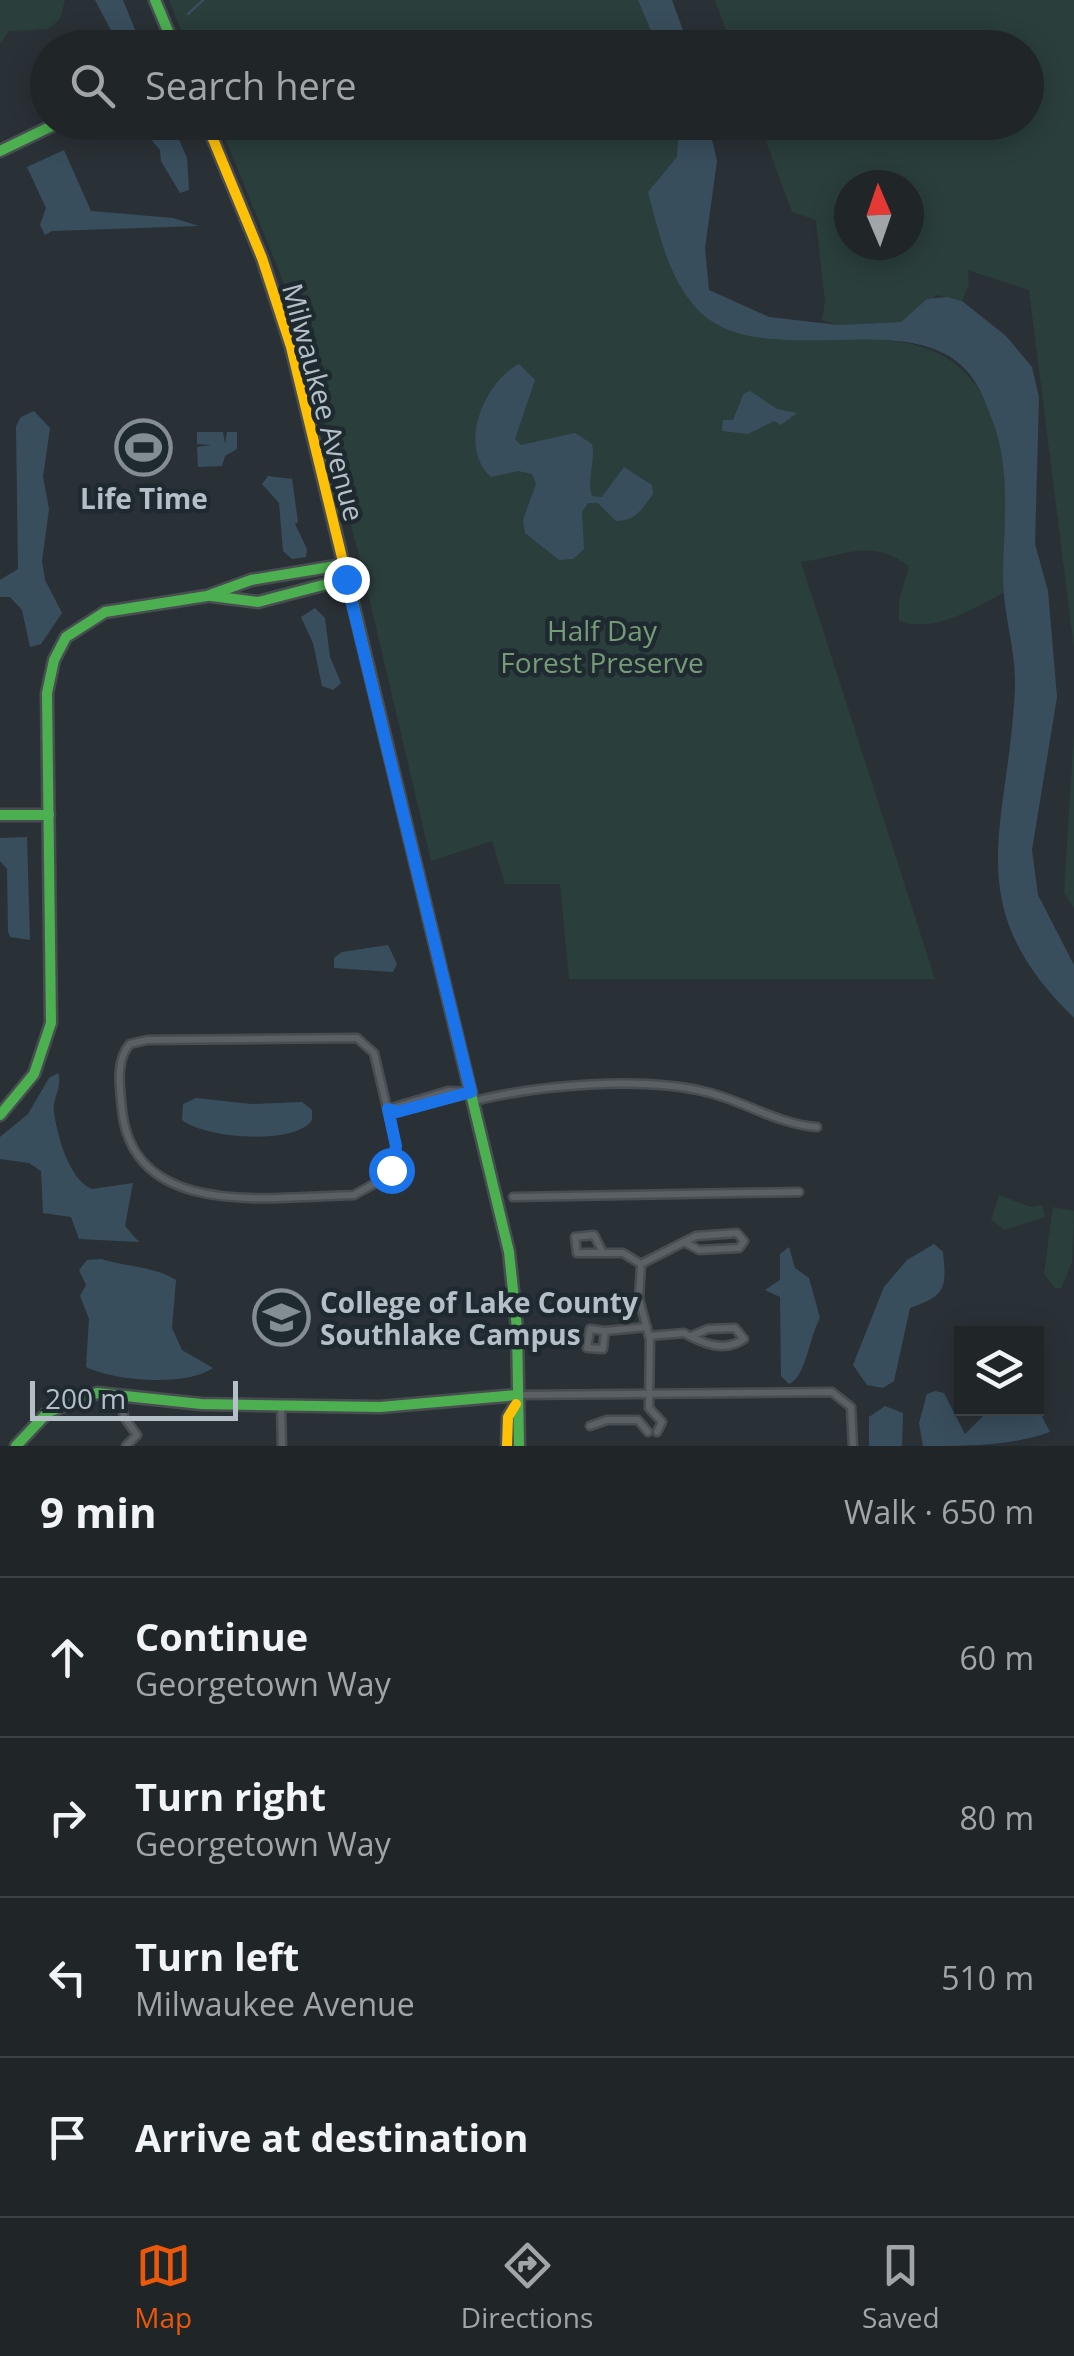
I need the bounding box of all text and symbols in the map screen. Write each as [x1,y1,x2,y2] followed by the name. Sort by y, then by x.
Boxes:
[30,30,1044,140] search box
[65,58,120,113] icon: search
[145,59,357,111] text: Search here
[834,170,924,260] north arrow
[274,279,374,525] street label: Milwaukee Avenue
[114,417,174,477] sports icon: Life Time
[80,479,208,517] place label: Life Time
[324,557,370,603] route end
[500,611,704,681] park label: Half Day Forest Preserve
[369,1148,415,1194] route start
[320,1283,638,1353] place label: College of Lake County Southlake Campus
[251,1288,311,1348] school or university icon: College of Lake County Southlake Campus
[954,1326,1044,1416] map controls
[954,1326,1044,1416] button: layers
[30,1376,238,1420] scale bar
[45,1379,126,1417] text: 200 m
[40,1483,157,1540] text: 9 min
[844,1490,1034,1533] text: Walk · 650 m
[135,1610,308,1662] text: Continue
[40,1630,95,1685] icon: ahead
[959,1636,1034,1679] text: 60 m
[135,1662,391,1705] text: Georgetown Way
[135,1770,326,1822] text: Turn right
[40,1790,95,1845] icon: right
[959,1796,1034,1839] text: 80 m
[135,1822,391,1865] text: Georgetown Way
[135,1930,299,1982] text: Turn left
[40,1950,95,2005] icon: left
[941,1956,1034,1999] text: 510 m
[135,1982,415,2025] text: Milwaukee Avenue
[40,2110,95,2165] icon: arrive
[135,2111,529,2163] text: Arrive at destination
[134,2238,192,2336] tab: Map
[461,2238,593,2336] tab: Directions
[862,2238,940,2336] tab: Saved

